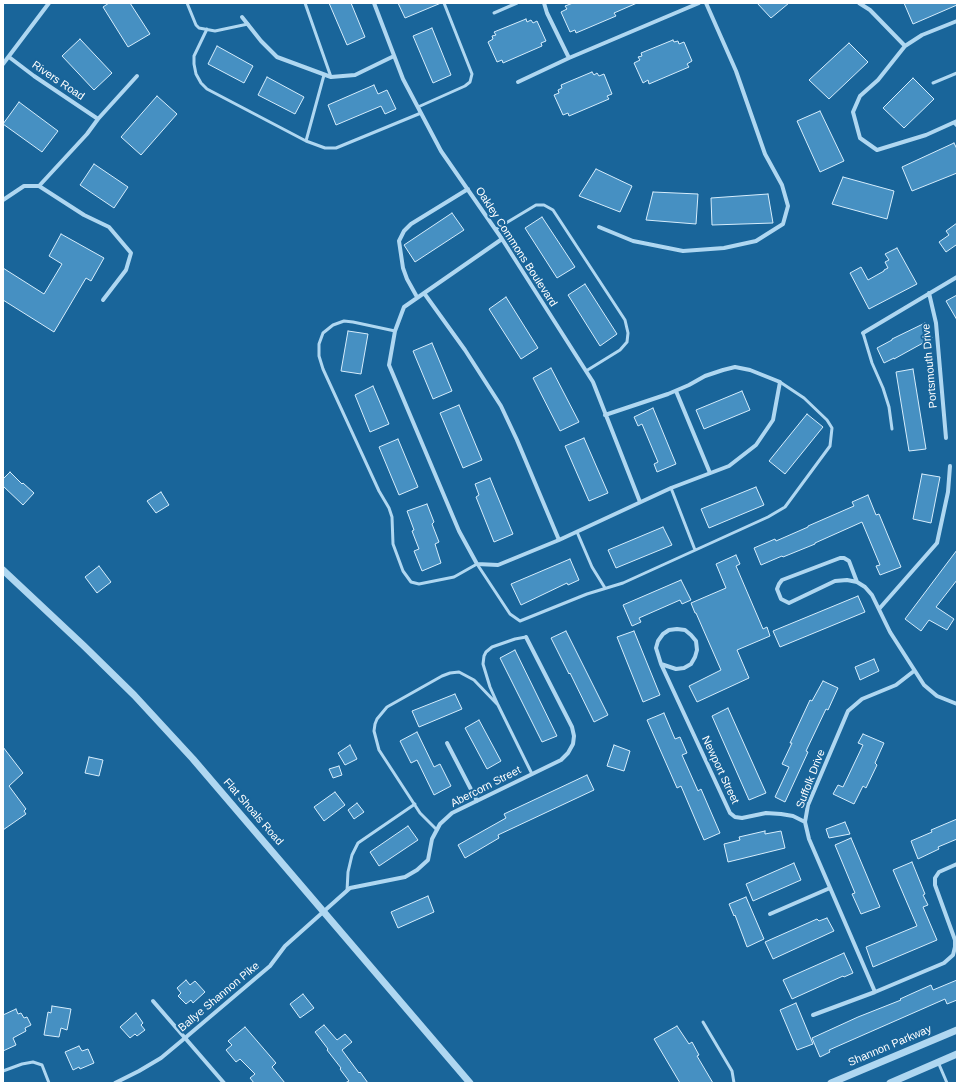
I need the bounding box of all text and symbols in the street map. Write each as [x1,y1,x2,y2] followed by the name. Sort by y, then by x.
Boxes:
[29,59,87,103] street label: Rivers Road
[472,185,560,309] street label: Oakley Commons Boulevard
[920,323,940,409] street label: Portsmouth Drive
[699,734,741,806] street label: Newport Street
[794,748,828,810] street label: Suffolk Drive
[449,764,523,810] street label: Abercorn Street
[220,776,286,848] street label: Flat Shoals Road
[176,959,262,1035] street label: Ballye Shannon Pike
[846,1022,934,1070] street label: Shannon Parkway

